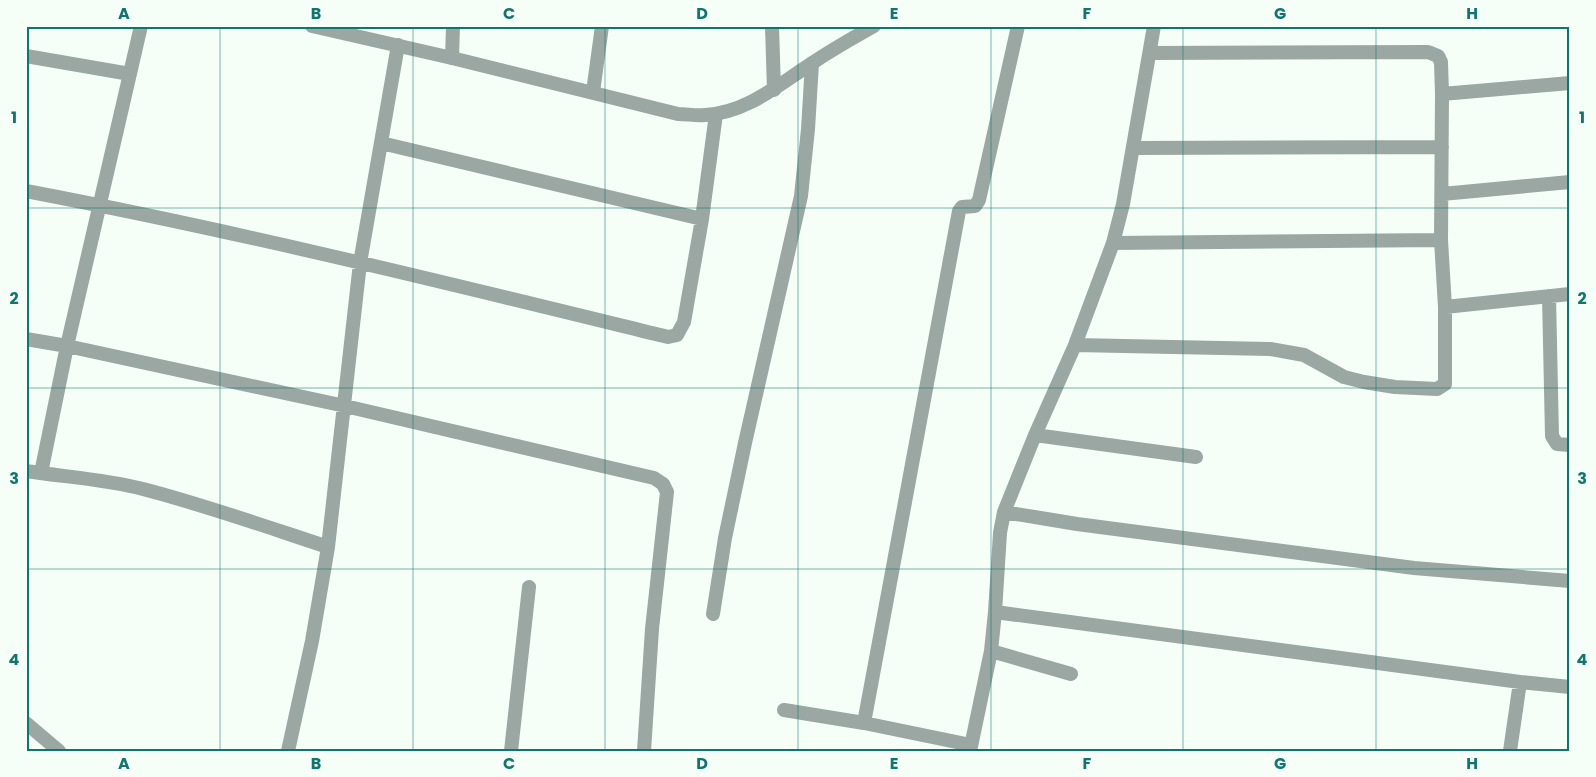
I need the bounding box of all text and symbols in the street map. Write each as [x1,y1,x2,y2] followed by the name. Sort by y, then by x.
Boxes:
[118,2,130,25] text: A
[311,2,321,25] text: B
[503,2,515,25] text: C
[696,2,708,25] text: D
[890,2,898,25] text: E
[1083,2,1092,25] text: F
[1274,2,1286,25] text: G
[1466,2,1478,25] text: H
[11,106,17,129] text: 1
[1579,106,1585,129] text: 1
[9,287,19,310] text: 2
[1577,287,1587,310] text: 2
[9,467,19,490] text: 3
[1577,467,1587,490] text: 3
[9,648,20,671] text: 4
[1577,648,1588,671] text: 4
[118,752,130,775] text: A
[311,752,321,775] text: B
[503,752,515,775] text: C
[696,752,708,775] text: D
[890,752,898,775] text: E
[1083,752,1092,775] text: F
[1274,752,1286,775] text: G
[1466,752,1478,775] text: H

